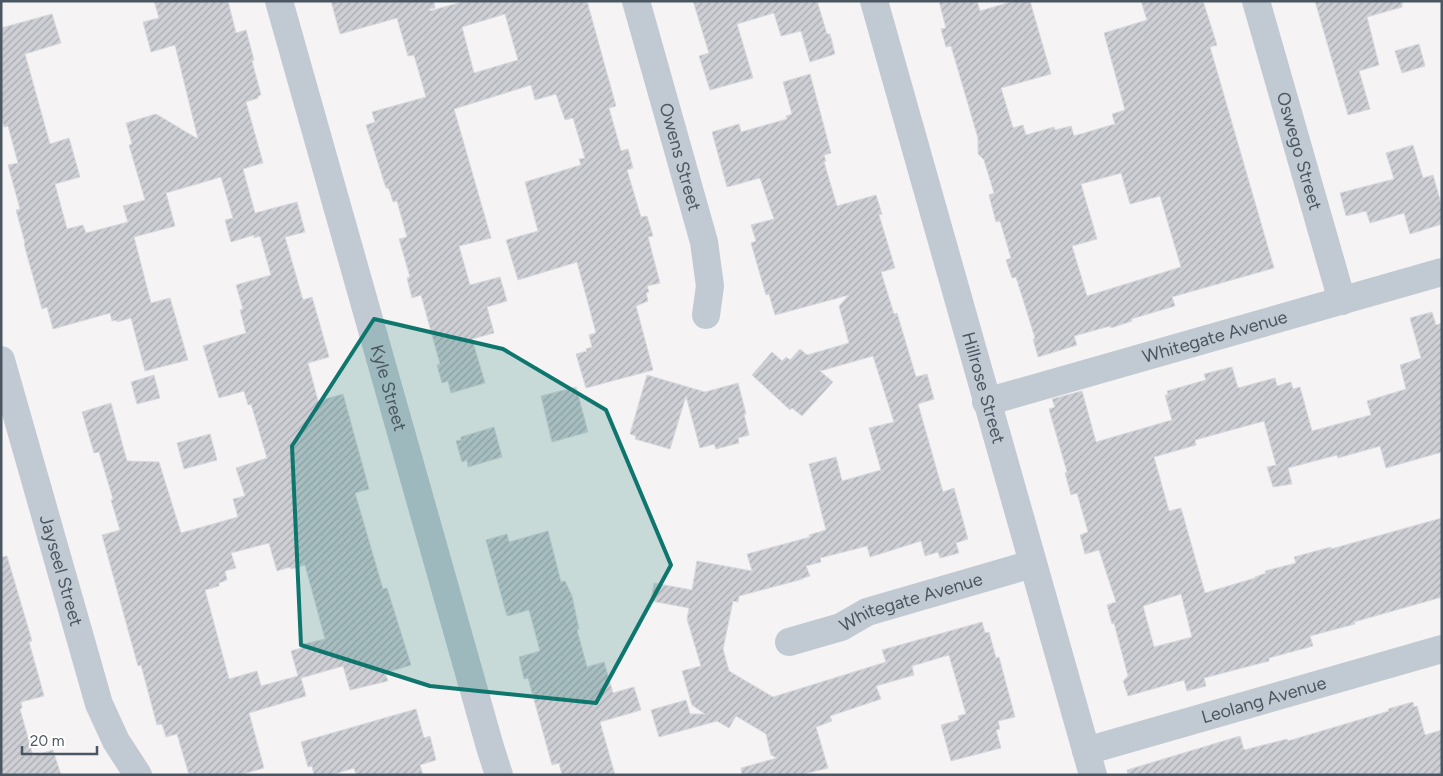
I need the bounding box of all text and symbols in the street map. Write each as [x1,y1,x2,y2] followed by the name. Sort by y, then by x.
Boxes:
[1272,89,1326,213] street label: Oswego Street
[654,100,706,214] street label: Owens Street
[1140,306,1290,368] street label: Whitegate Avenue
[957,329,1010,446] street label: Hillrose Street
[366,342,411,434] street label: Kyle Street
[35,512,87,629] street label: Jayseel Street
[835,568,985,637] street label: Whitegate Avenue
[1199,672,1329,728] street label: Leolang Avenue
[22,724,98,756] scale bar
[30,732,64,750] text: 20 m

